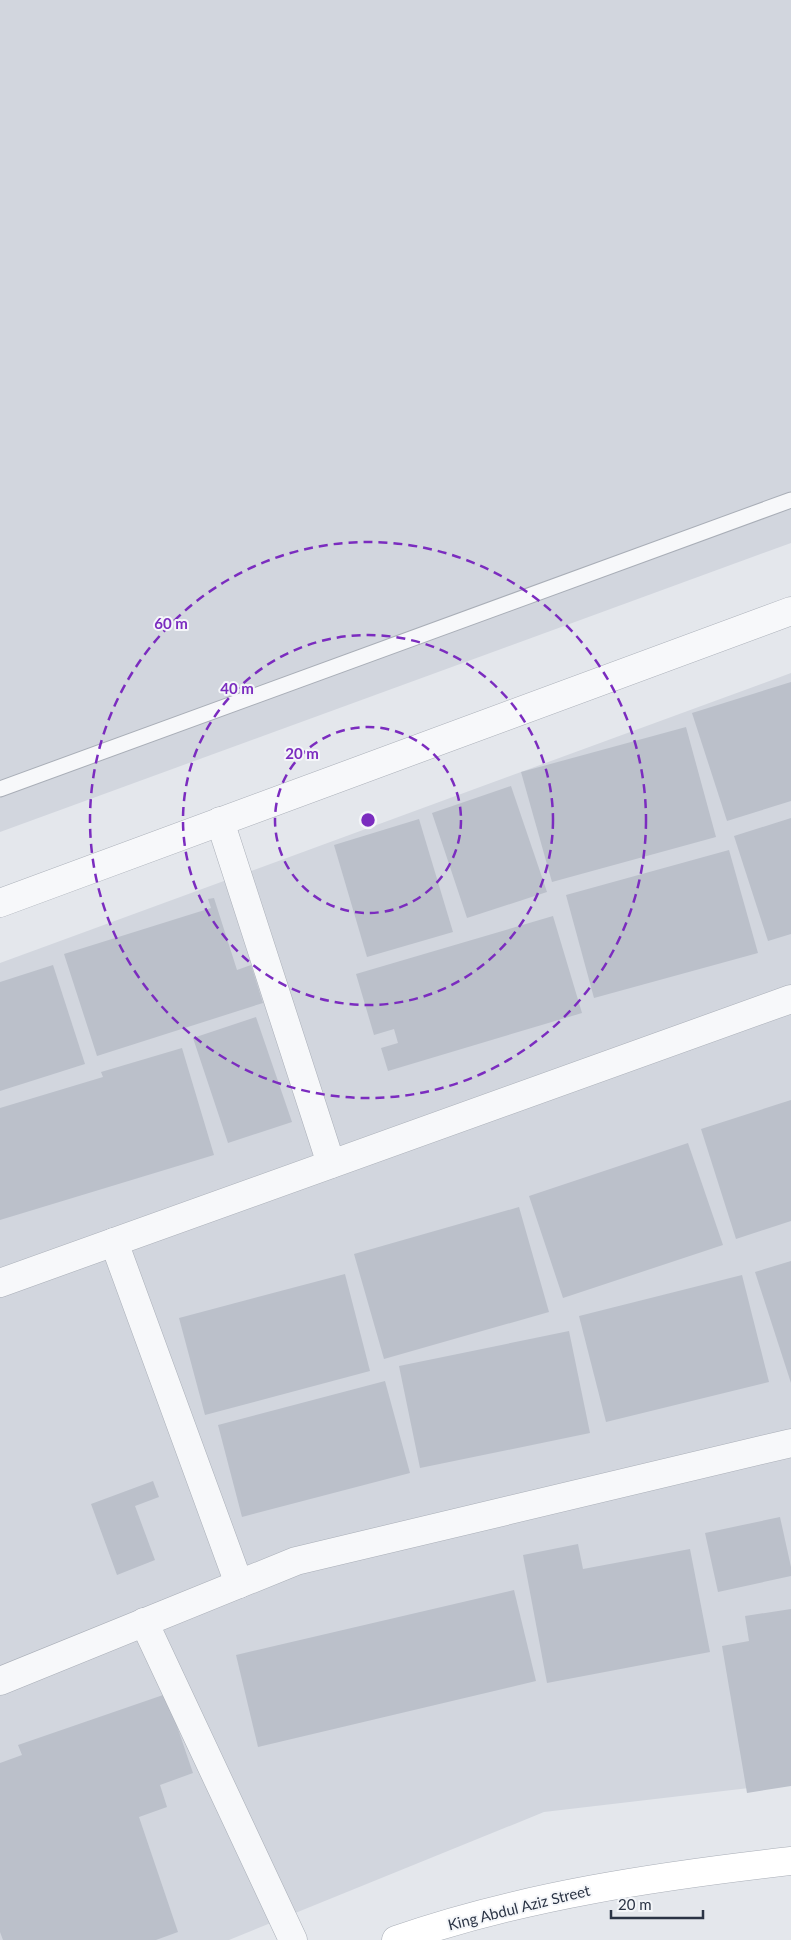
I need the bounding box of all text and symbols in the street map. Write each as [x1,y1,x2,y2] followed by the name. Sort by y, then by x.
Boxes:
[154,614,188,632] text: 60 m
[220,679,254,697] text: 40 m
[285,744,319,762] text: 20 m
[359,811,377,829] centre of rings
[446,1881,592,1933] street label: King Abdul Aziz Street
[611,1888,704,1920] scale bar
[618,1895,652,1913] text: 20 m

